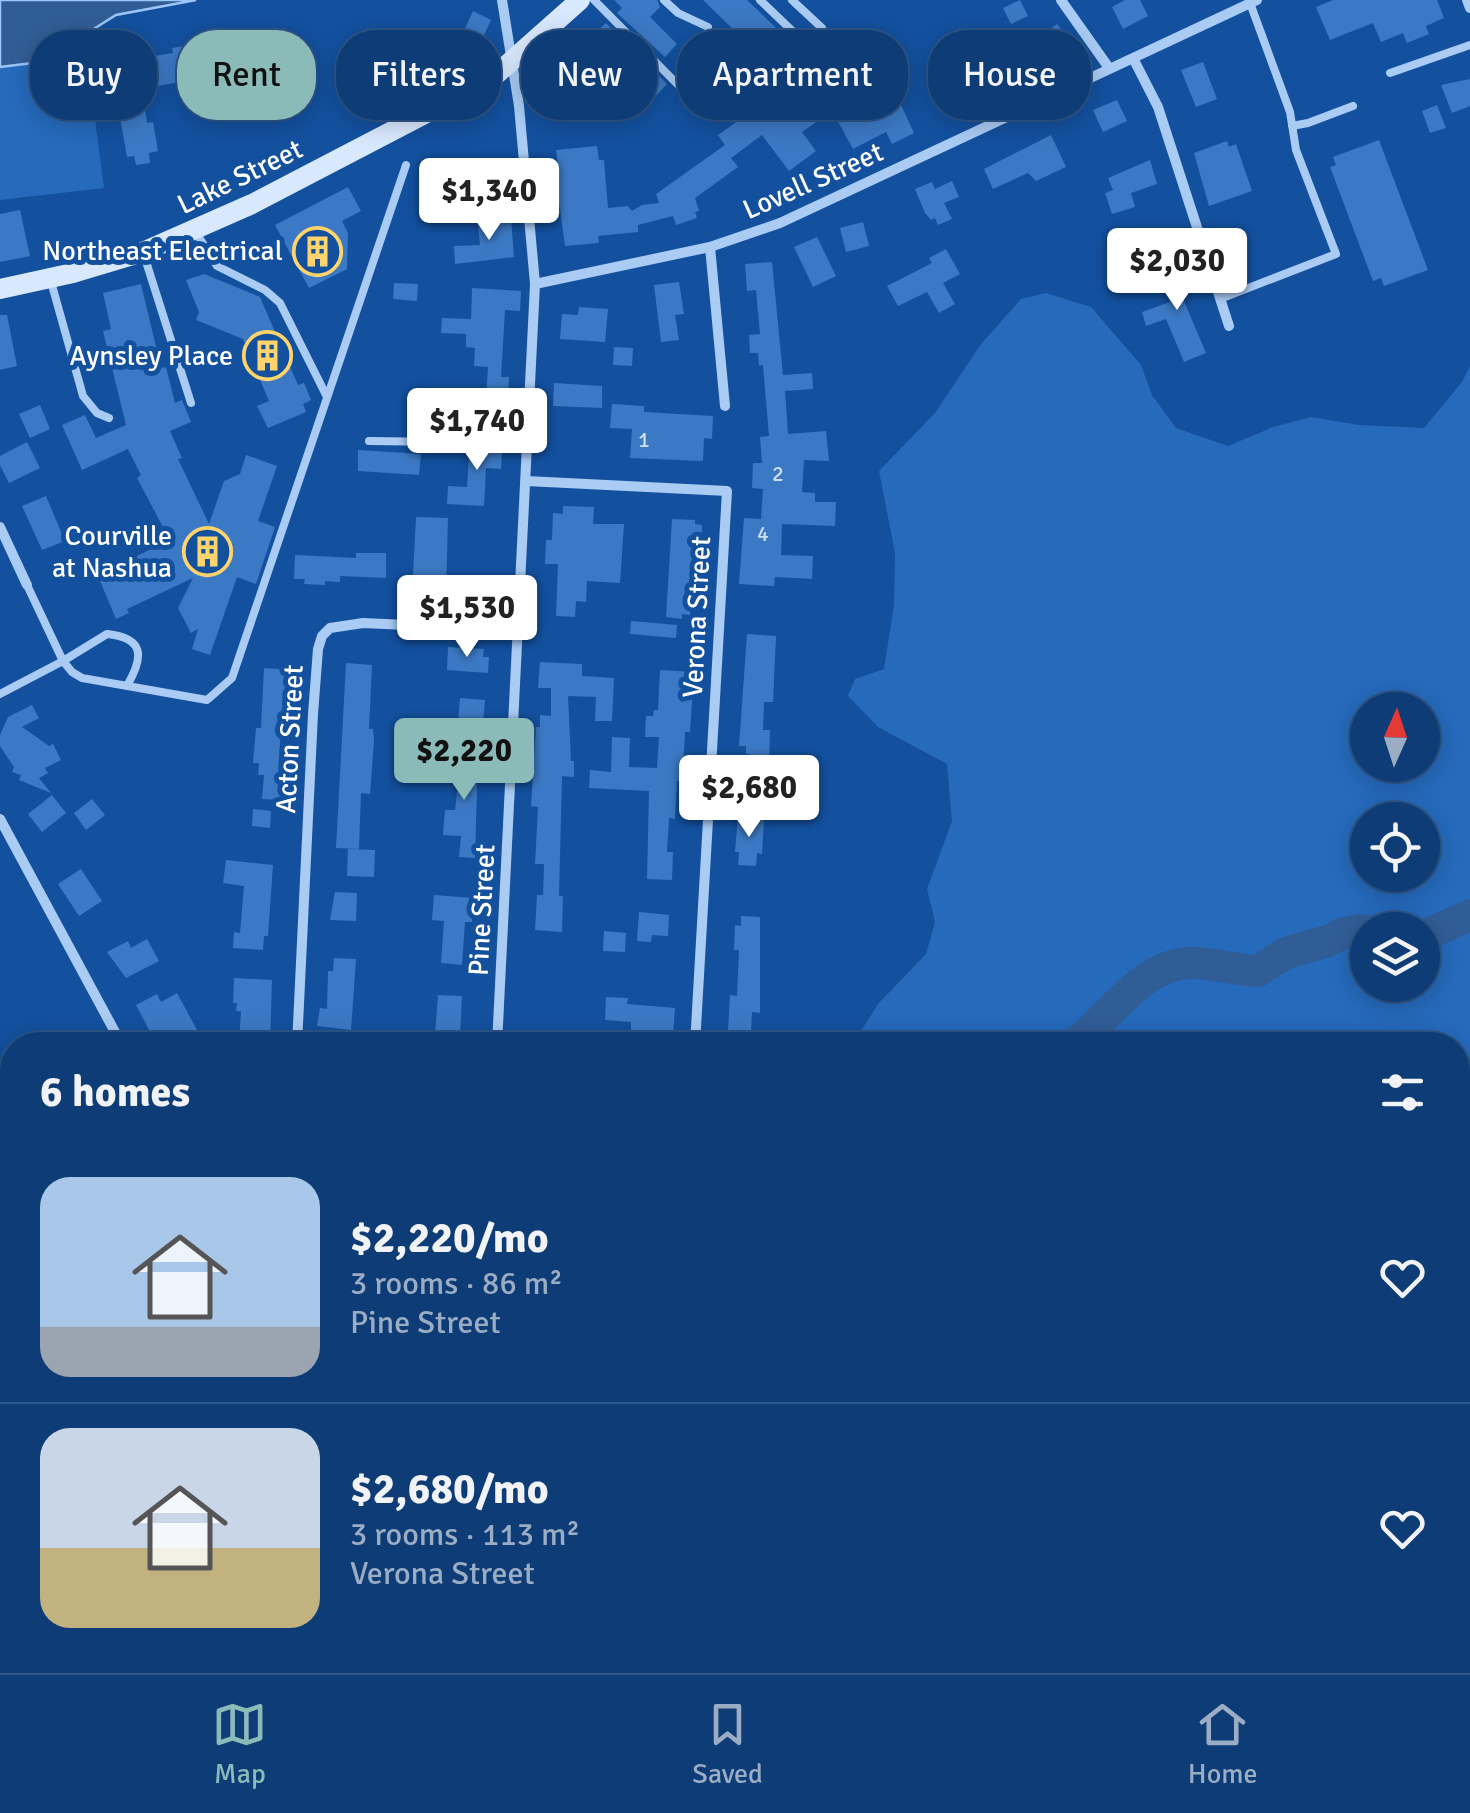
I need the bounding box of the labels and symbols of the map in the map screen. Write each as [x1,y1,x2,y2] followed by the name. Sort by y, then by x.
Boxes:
[172,132,308,222] street label: Lake Street
[738,135,889,227] street label: Lovell Street
[408,158,570,243] pin: $1,340
[292,225,344,277] building icon: Northeast Electrical
[1096,228,1258,313] pin: $2,030
[42,234,283,268] place label: Northeast Electrical
[242,330,294,382] building icon: Aynsley Place
[70,339,233,373] place label: Aynsley Place
[396,388,558,473] pin: $1,740
[638,426,650,453] house number: 1
[772,460,784,487] house number: 2
[52,519,172,585] place label: Courville at Nashua
[757,520,769,547] house number: 4
[181,526,233,578] building icon: Courville at Nashua
[676,535,718,699] street label: Verona Street
[386,575,548,660] pin: $1,530
[269,664,311,814] street label: Acton Street
[1350,692,1440,782] north arrow
[383,718,545,803] pin: $2,220
[668,755,830,840] pin: $2,680
[462,843,502,977] street label: Pine Street

